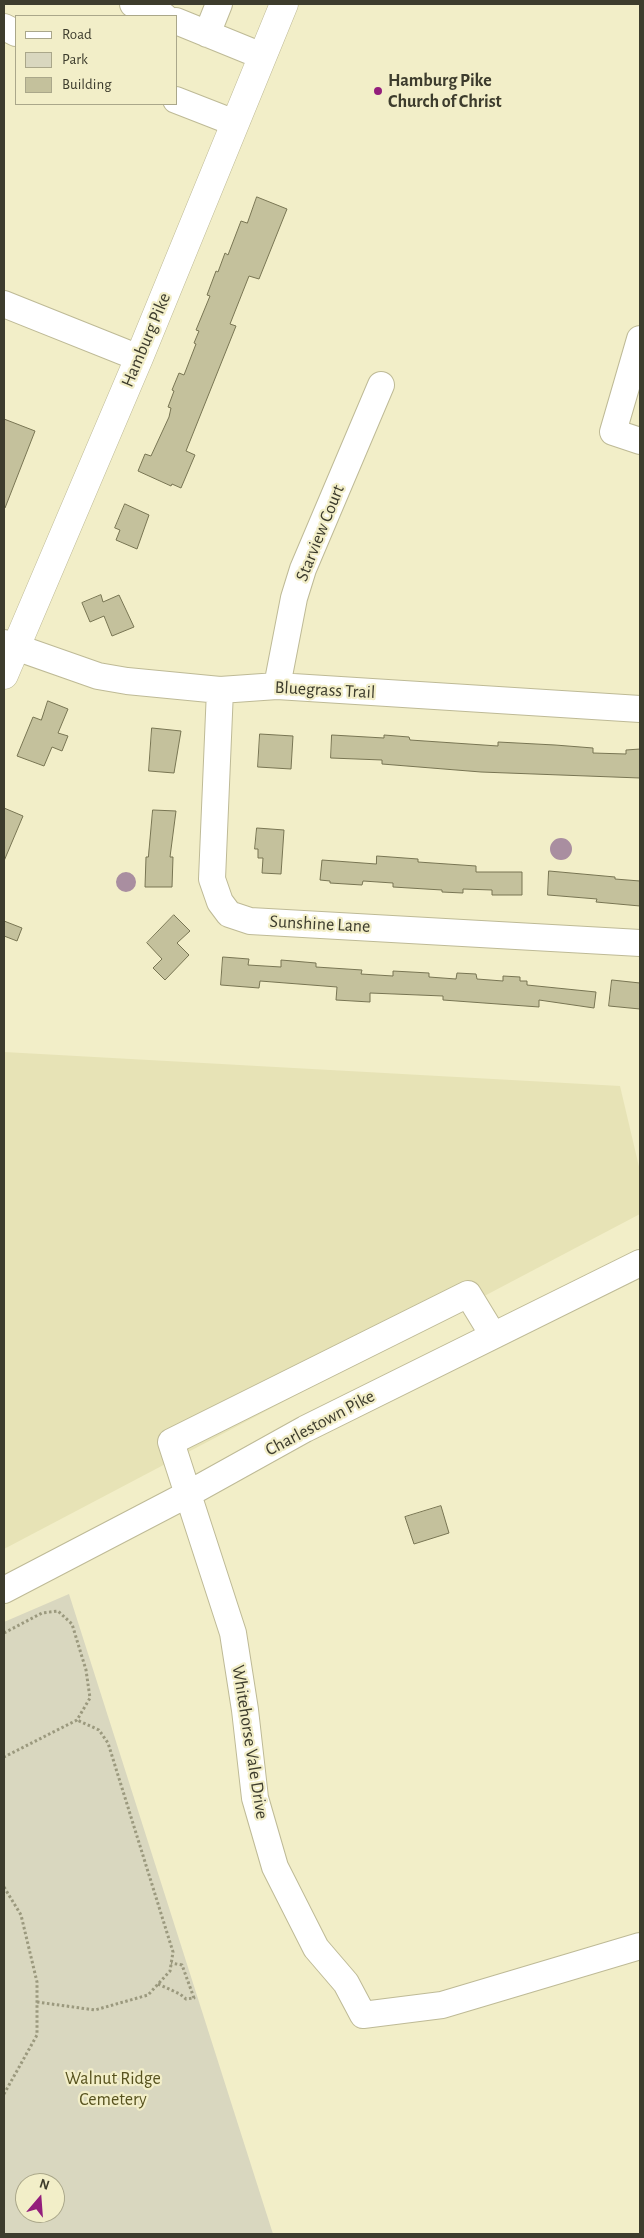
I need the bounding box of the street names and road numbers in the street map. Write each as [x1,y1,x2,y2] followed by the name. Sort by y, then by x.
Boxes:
[116,290,176,390] street label: Hamburg Pike
[291,482,349,584] street label: Starview Court
[274,677,376,703] street label: Bluegrass Trail
[269,911,371,937] street label: Sunshine Lane
[262,1385,378,1461] street label: Charlestown Pike
[227,1663,273,1821] street label: Whitehorse Vale Drive

